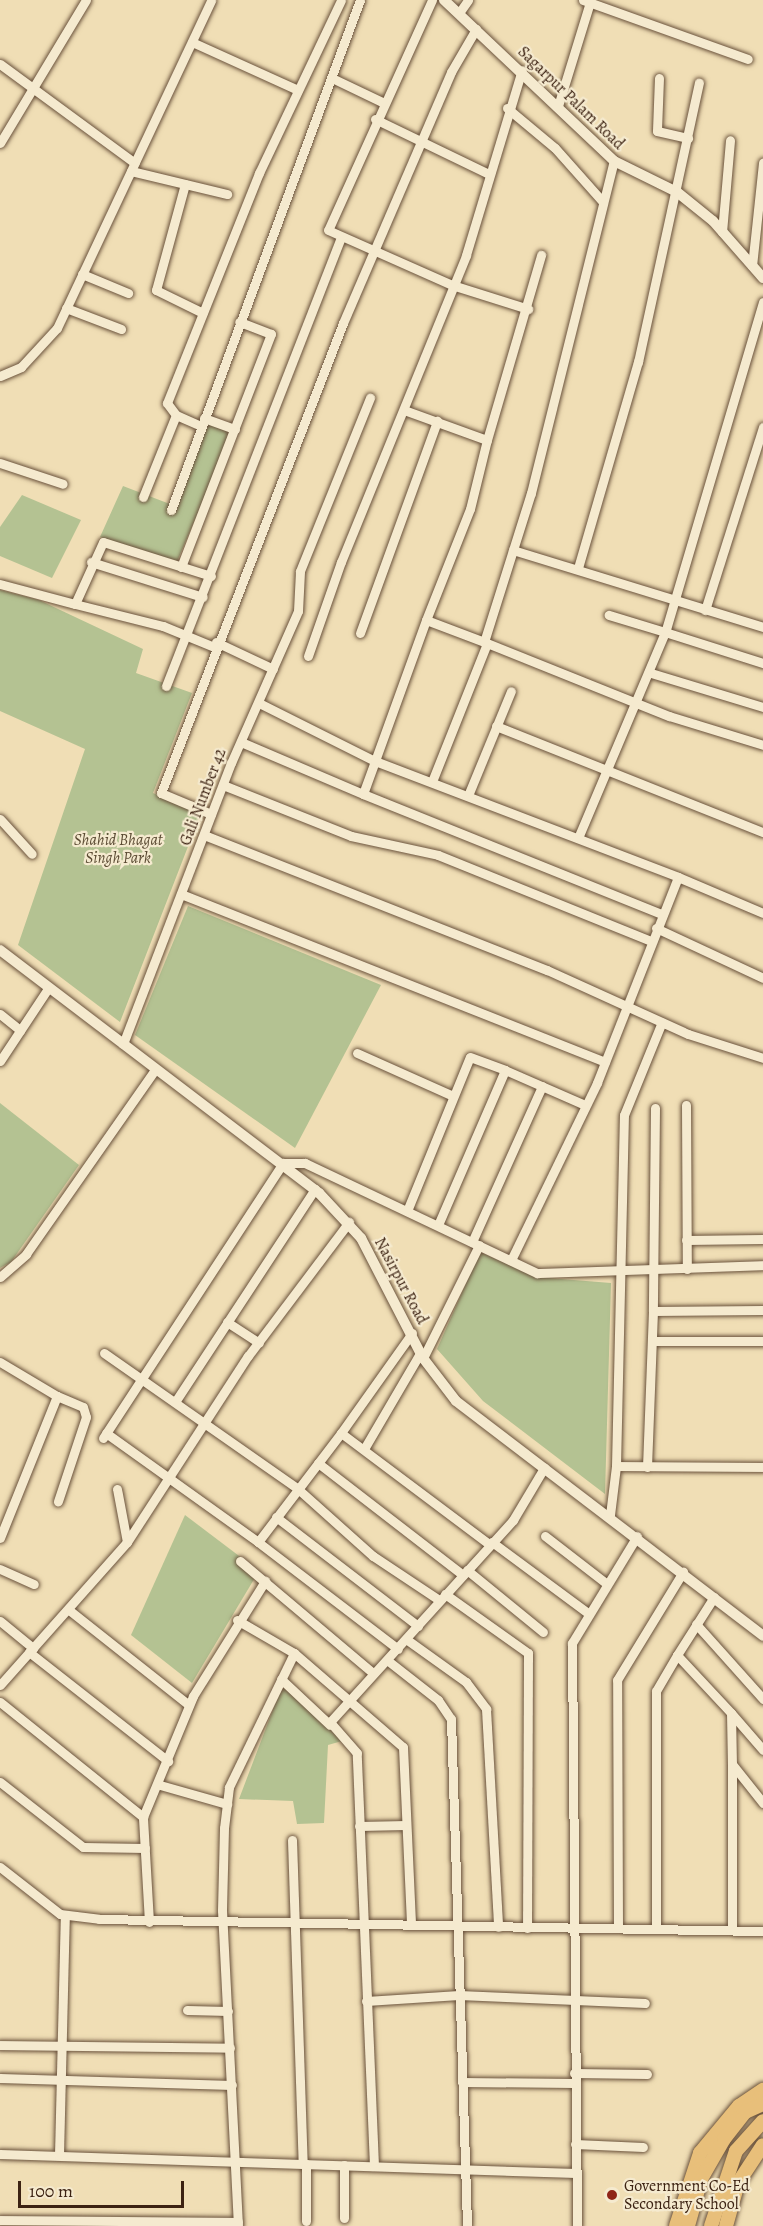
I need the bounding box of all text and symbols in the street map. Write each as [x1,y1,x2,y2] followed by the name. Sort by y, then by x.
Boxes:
[514,42,628,154] street label: Sagarpur Palam Road
[176,746,230,848] street label: Gali Number 42
[74,830,162,868] park label: Shahid Bhagat Singh Park
[370,1234,432,1328] street label: Nasirpur Road
[21,2169,188,2207] scale bar
[624,2176,750,2214] place label: Government Co-Ed Secondary School
[29,2179,73,2203] text: 100 m
[605,2188,619,2202] marker: Government Co-Ed Secondary School

